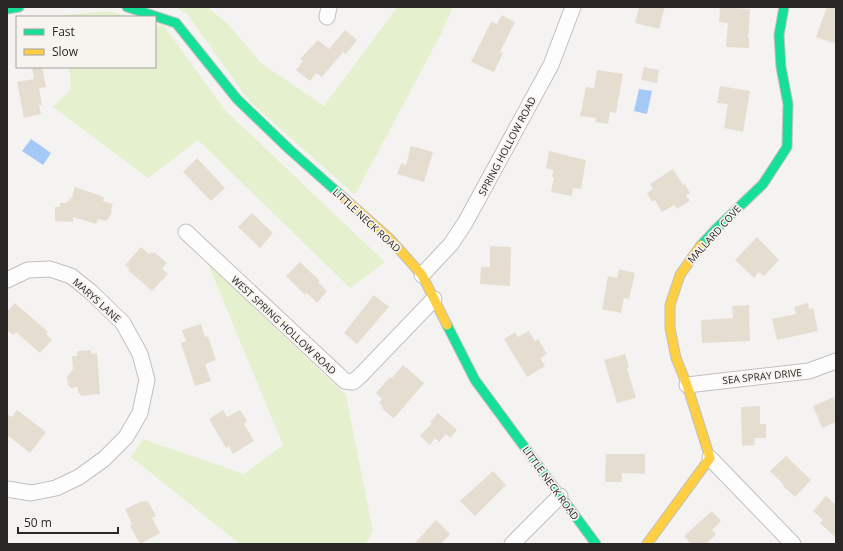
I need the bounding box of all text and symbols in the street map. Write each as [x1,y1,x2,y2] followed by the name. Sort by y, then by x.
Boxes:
[16,16,156,68] legend
[52,23,75,40] text: Fast
[52,43,79,60] text: Slow
[475,94,539,198] street label: SPRING HOLLOW ROAD
[330,185,404,255] street label: LITTLE NECK ROAD
[684,202,744,266] street label: MALLARD COVE
[228,272,340,378] street label: WEST SPRING HOLLOW ROAD
[70,275,124,325] street label: MARYS LANE
[722,365,802,387] street label: SEA SPRAY DRIVE
[519,443,583,523] street label: LITTLE NECK ROAD
[18,509,118,535] scale bar
[24,514,52,531] text: 50 m

